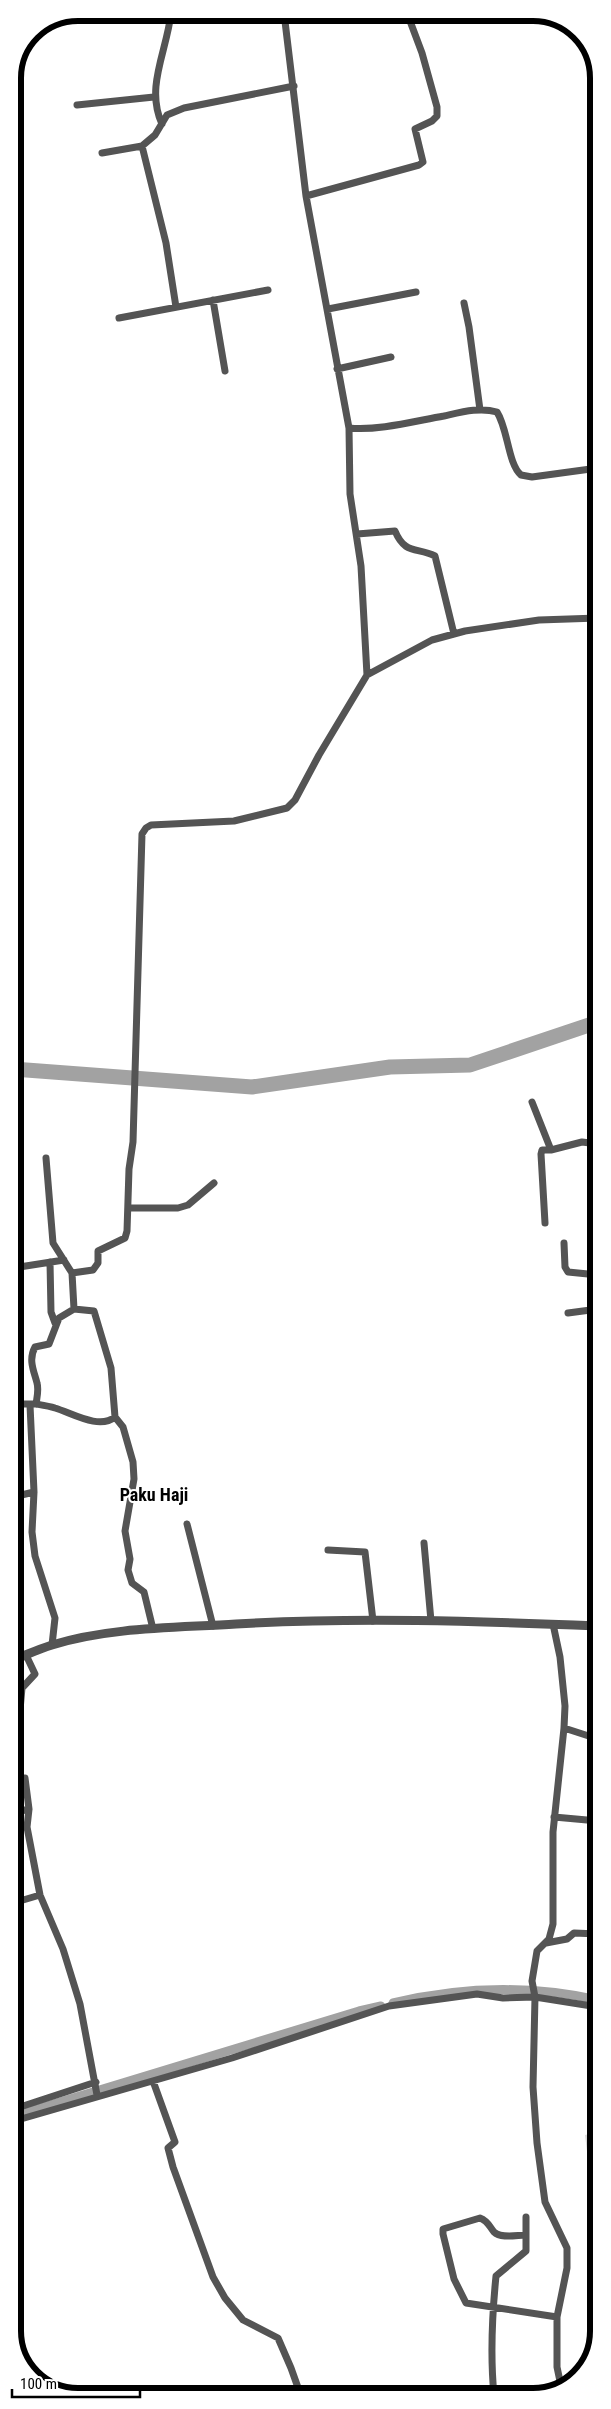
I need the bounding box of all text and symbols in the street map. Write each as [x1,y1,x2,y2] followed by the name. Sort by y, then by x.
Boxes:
[120,1484,188,1505] district label: Paku Haji
[12,2366,140,2398] scale bar
[20,2375,57,2393] text: 100 m

